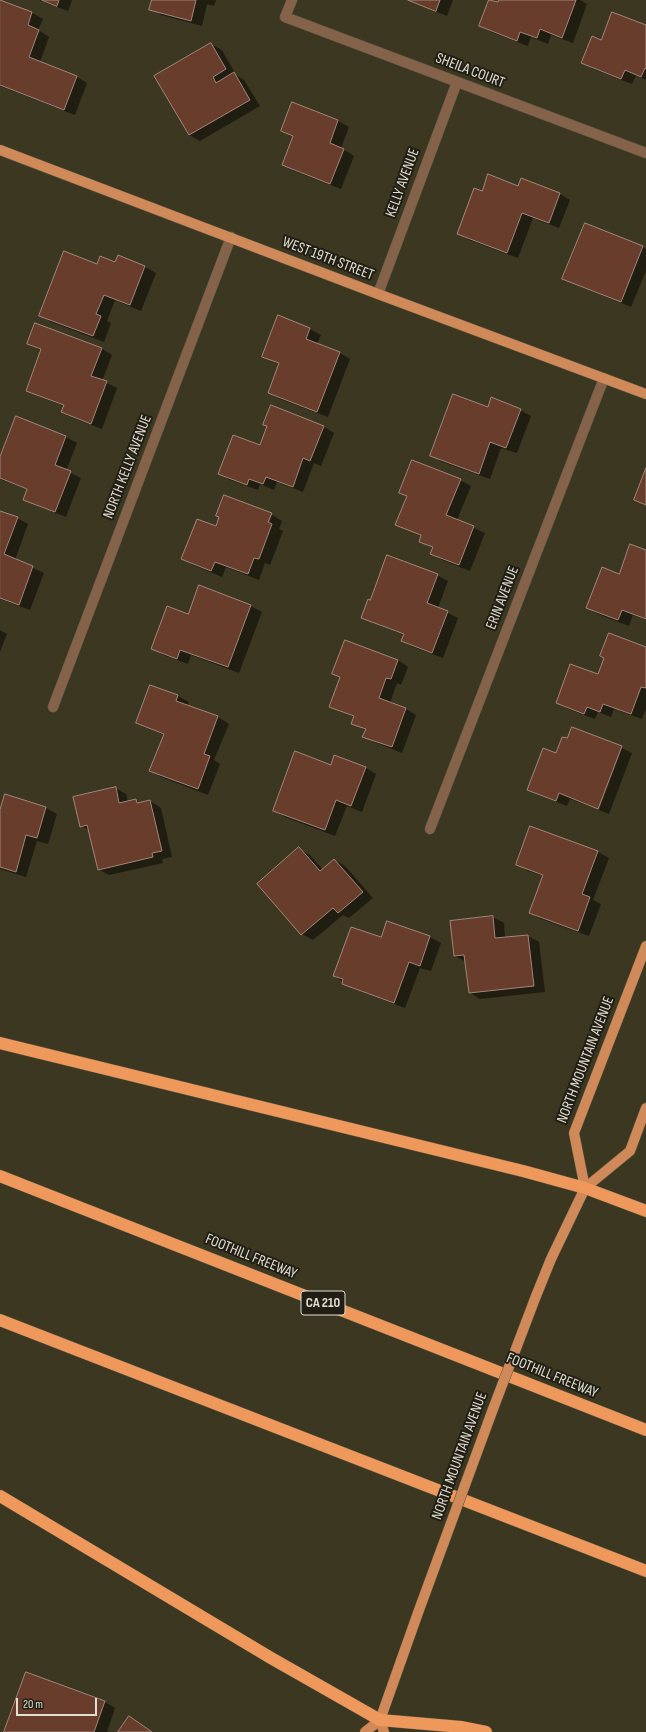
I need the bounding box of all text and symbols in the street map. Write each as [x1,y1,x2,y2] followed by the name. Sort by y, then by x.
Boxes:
[433,50,507,92] street label: SHEILA COURT
[382,146,424,220] street label: KELLY AVENUE
[280,233,376,285] street label: WEST 19TH STREET
[100,413,156,521] street label: NORTH KELLY AVENUE
[483,564,523,632] street label: ERIN AVENUE
[554,994,618,1126] street label: NORTH MOUNTAIN AVENUE
[203,1230,299,1284] street label: FOOTHILL FREEWAY
[301,1291,345,1315] road number: CA 210
[504,1349,600,1403] street label: FOOTHILL FREEWAY
[429,1390,491,1522] street label: NORTH MOUNTAIN AVENUE
[18,1690,99,1716] scale bar
[23,1697,43,1712] text: 20 m

